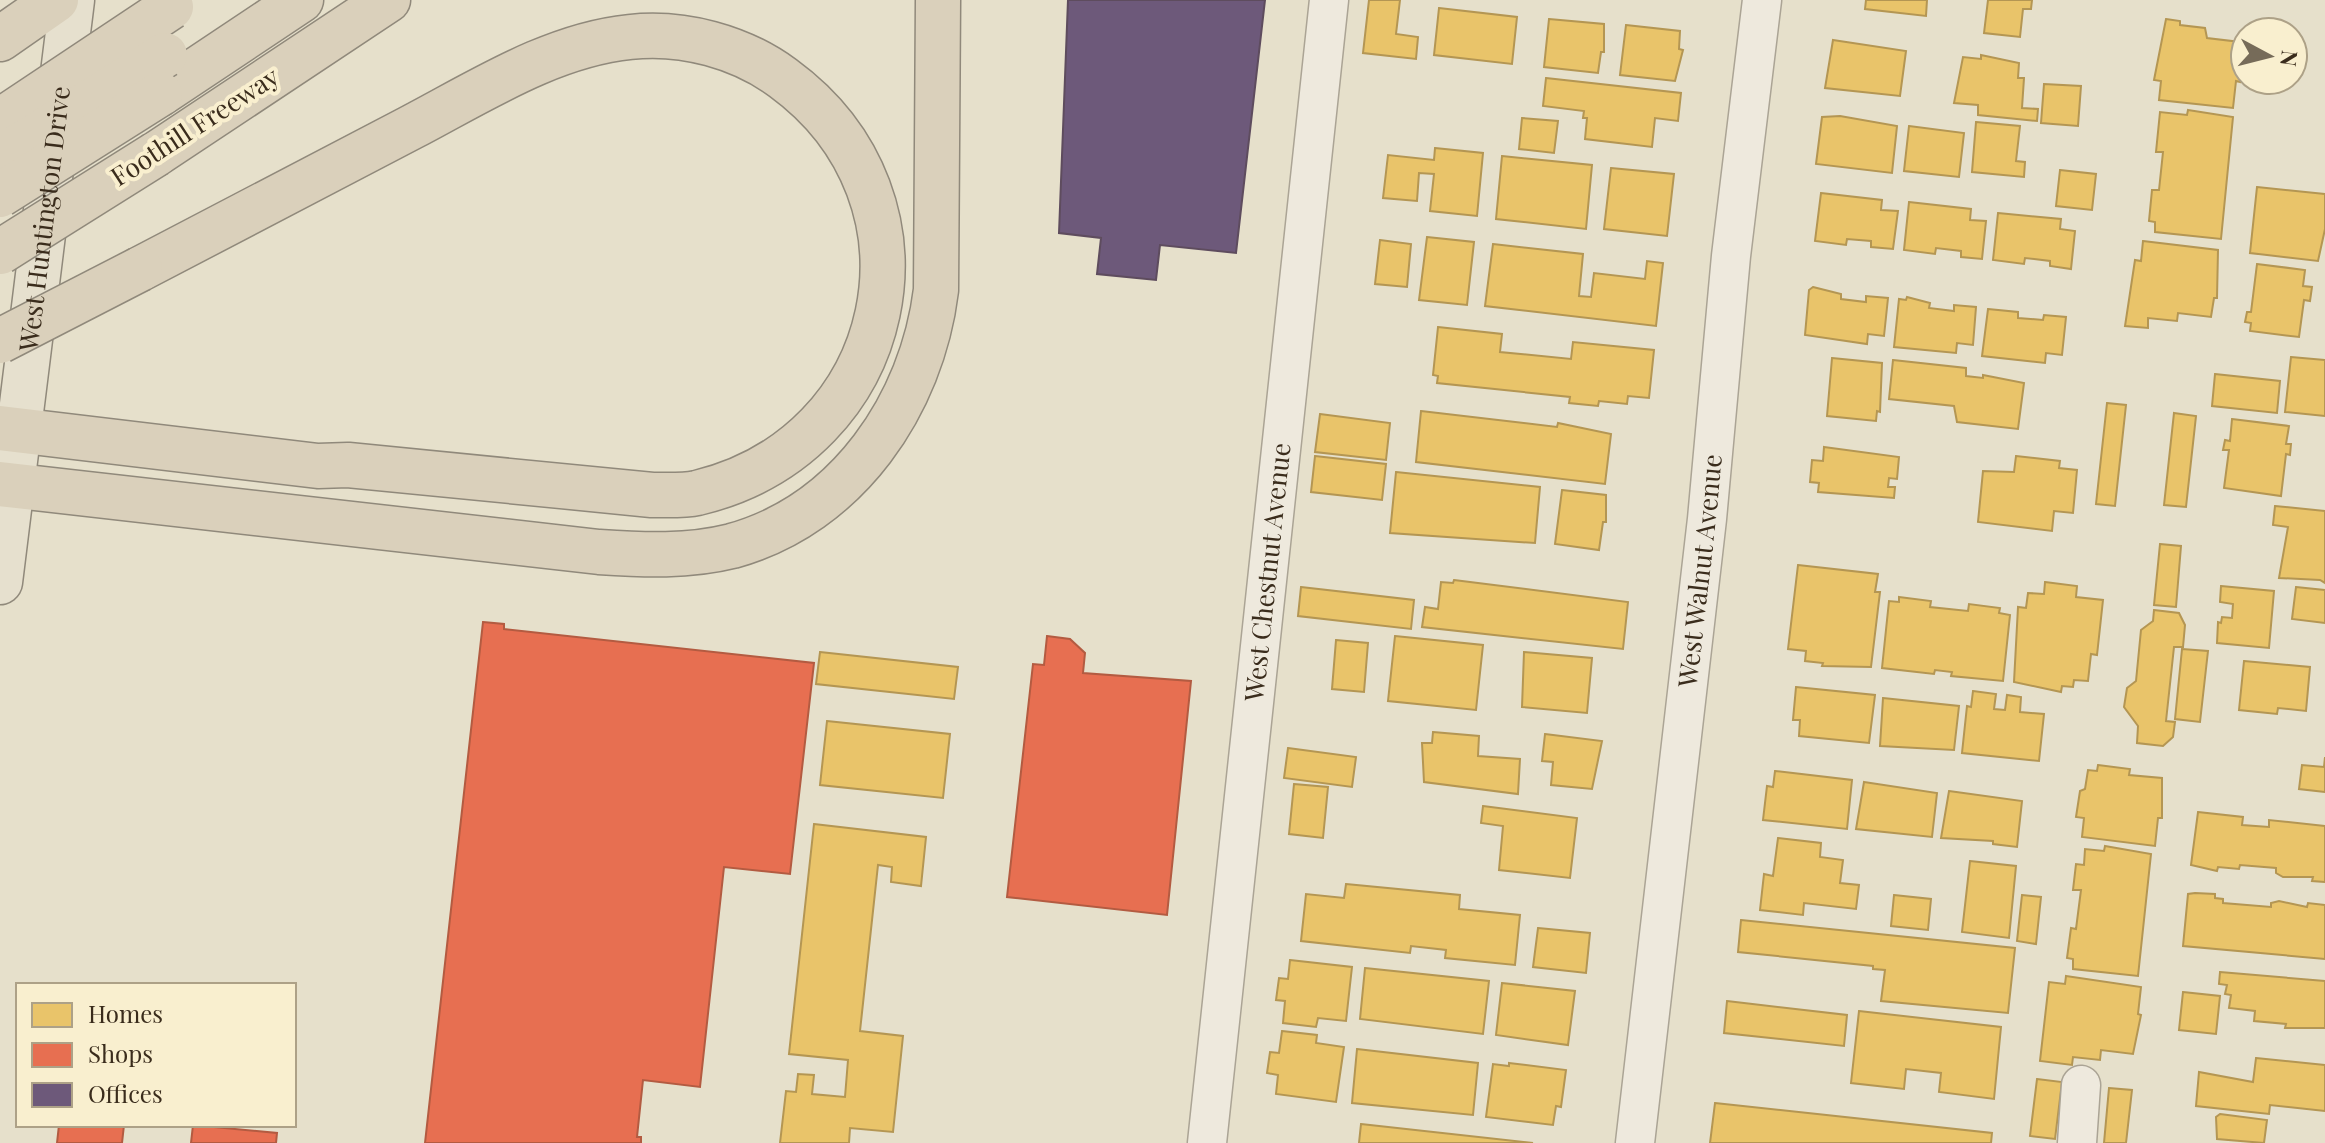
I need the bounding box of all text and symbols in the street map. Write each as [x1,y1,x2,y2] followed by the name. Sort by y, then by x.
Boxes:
[2229,16,2309,96] north arrow
[2274,49,2306,68] text: N
[103,58,285,193] street label: Foothill Freeway
[10,84,77,354] street label: West Huntington Drive
[1235,441,1298,704] street label: West Chestnut Avenue
[1669,452,1729,690] street label: West Walnut Avenue
[16,983,296,1127] legend
[88,997,163,1029] text: Homes
[88,1037,153,1069] text: Shops
[88,1077,163,1109] text: Offices

